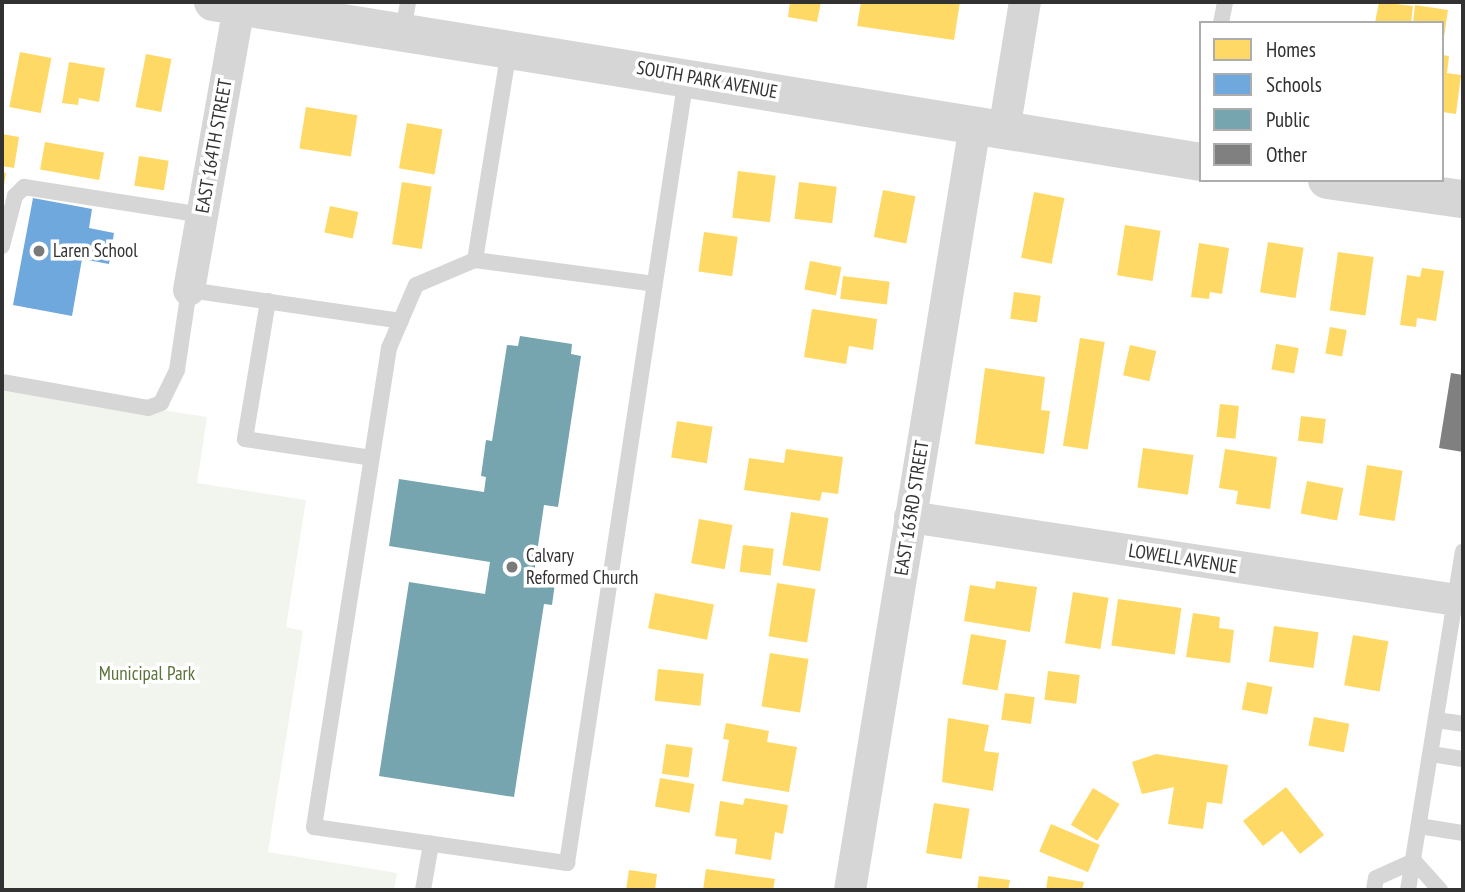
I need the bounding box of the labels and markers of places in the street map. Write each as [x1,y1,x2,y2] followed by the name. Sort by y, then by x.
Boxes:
[53,240,138,262] place label: Laren School
[31,243,47,259] marker: Laren School
[526,545,638,589] place label: Calvary Reformed Church
[504,559,520,575] marker: Calvary Reformed Church

